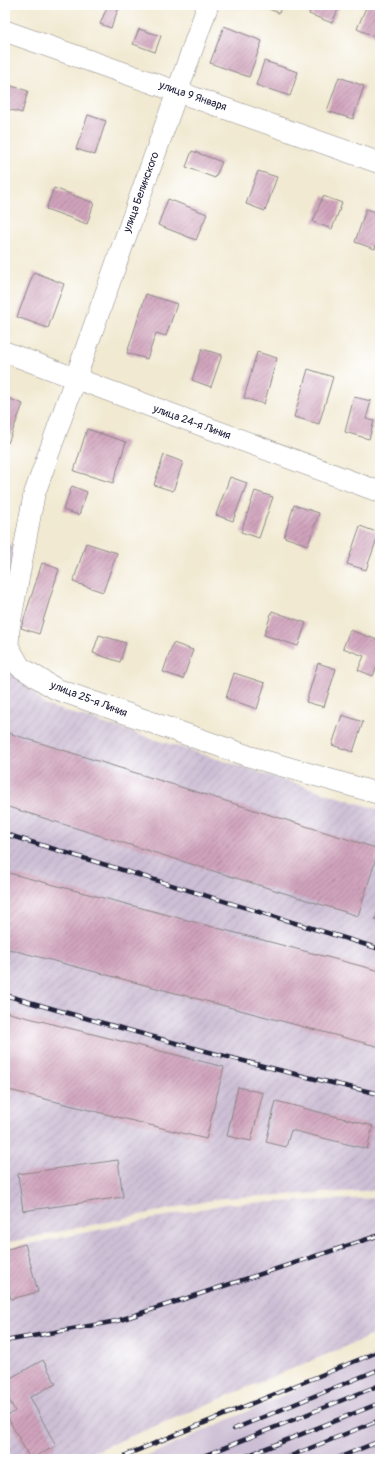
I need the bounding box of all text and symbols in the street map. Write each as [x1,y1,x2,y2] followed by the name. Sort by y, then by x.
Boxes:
[157,78,228,114] street label: улица 9 Января
[120,150,162,235] street label: улица Белинского
[150,402,233,442] street label: улица 24-я Линия
[48,678,129,720] street label: улица 25-я Линия

